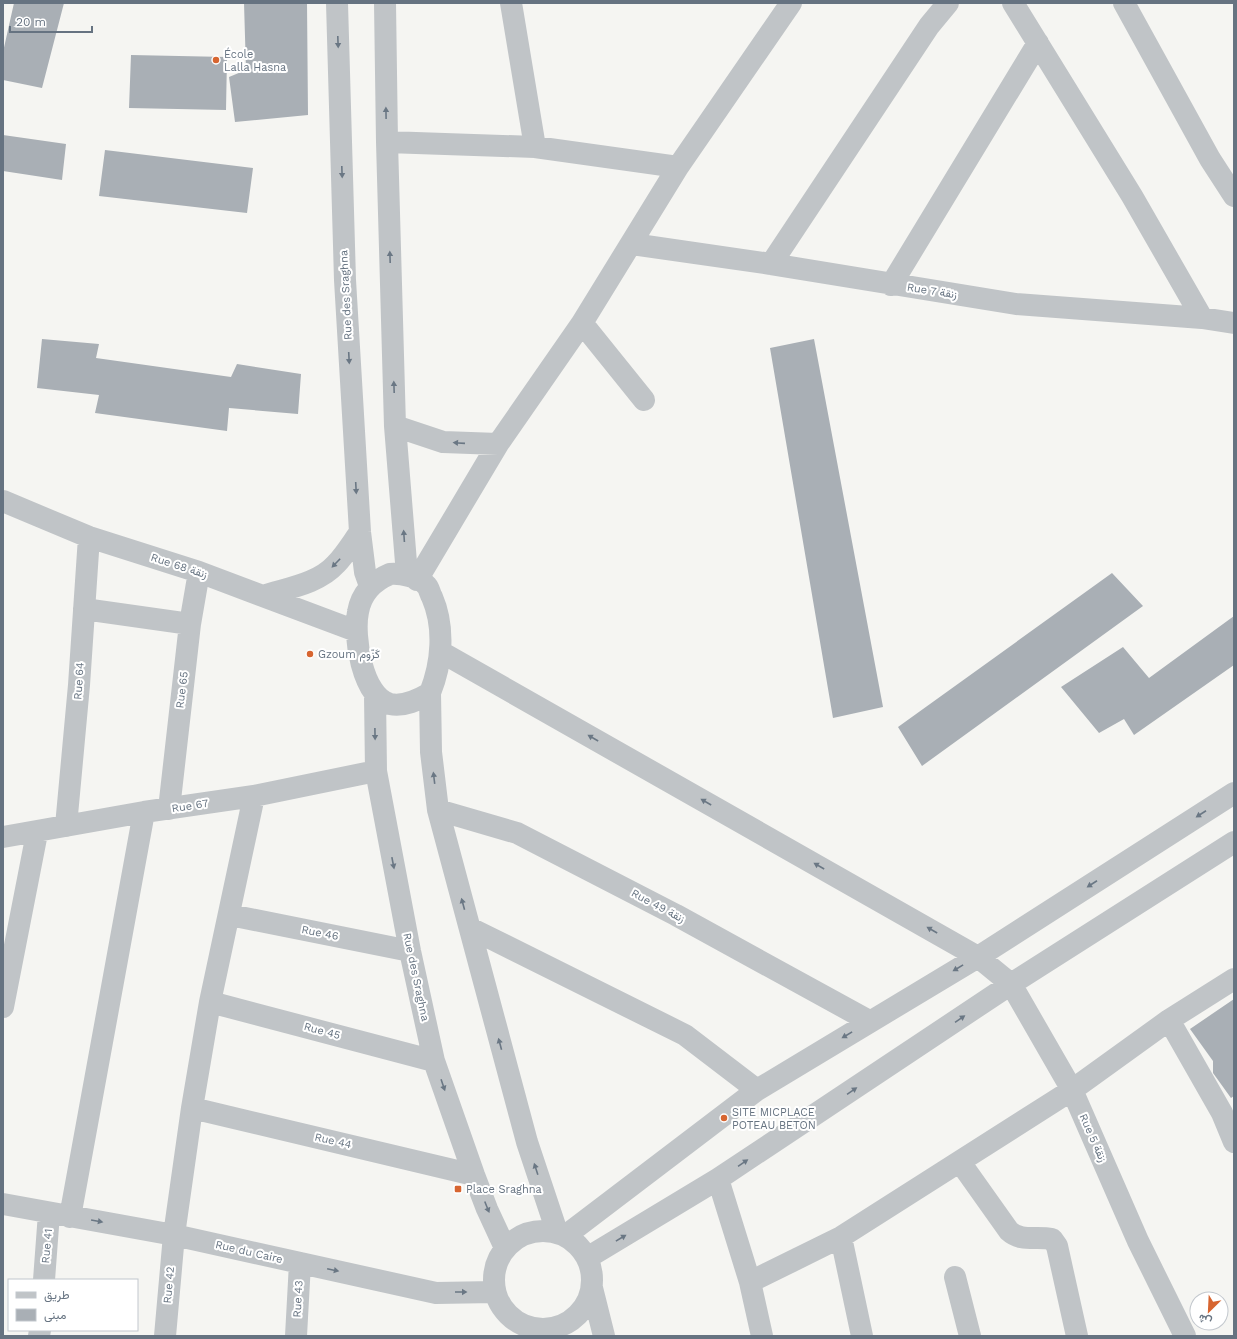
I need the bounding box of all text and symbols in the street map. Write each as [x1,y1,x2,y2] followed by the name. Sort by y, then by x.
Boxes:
[10,8,92,34] scale bar
[16,15,46,29] text: 20 m
[335,36,341,49] one-way arrow
[224,47,286,74] place label: École Lalla Hasna
[211,55,221,65] marker: École Lalla Hasna
[383,106,389,119] one-way arrow
[339,166,345,179] one-way arrow
[337,250,355,340] street label: Rue des Sraghna
[387,250,393,263] one-way arrow
[906,281,958,301] street label: Rue 7 زنقة
[346,352,352,365] one-way arrow
[391,380,397,393] one-way arrow
[453,440,465,447] one-way arrow
[353,482,360,494] one-way arrow
[401,530,407,542] one-way arrow
[149,551,209,581] street label: Rue 68 زنقة
[331,558,341,568] one-way arrow
[318,648,380,662] place label: Gzoum كَزّوم
[305,649,315,659] marker: Gzoum كَزّوم
[71,662,87,700] street label: Rue 64
[173,671,191,709] street label: Rue 65
[372,728,379,740] one-way arrow
[587,735,599,742] one-way arrow
[431,772,437,784] one-way arrow
[171,797,209,815] street label: Rue 67
[700,799,712,806] one-way arrow
[1196,810,1206,818] one-way arrow
[391,856,397,869] one-way arrow
[813,863,825,870] one-way arrow
[1087,880,1097,888] one-way arrow
[629,886,687,926] street label: Rue 49 زنقة
[460,898,466,911] one-way arrow
[300,923,340,943] street label: Rue 46
[926,927,938,934] one-way arrow
[400,932,432,1022] street label: Rue des Sraghna
[952,965,964,972] one-way arrow
[954,1015,966,1022] one-way arrow
[302,1020,342,1042] street label: Rue 45
[842,1031,852,1039] one-way arrow
[497,1037,503,1050] one-way arrow
[440,1079,446,1091] one-way arrow
[846,1087,857,1094] one-way arrow
[732,1106,816,1132] place label: SITE MICPLACE POTEAU BETON
[1077,1112,1110,1164] street label: Rue 5 زنقة
[719,1113,729,1123] marker: SITE MICPLACE POTEAU BETON
[313,1130,353,1152] street label: Rue 44
[738,1159,748,1167] one-way arrow
[532,1162,538,1174] one-way arrow
[466,1183,542,1196] place label: Place Sraghna
[453,1184,463,1194] marker: Place Sraghna
[484,1202,490,1214] one-way arrow
[90,1218,103,1224] one-way arrow
[39,1228,55,1264] street label: Rue 41
[616,1234,626,1242] one-way arrow
[214,1238,284,1266] street label: Rue du Caire
[161,1266,177,1304] street label: Rue 42
[327,1268,340,1274] one-way arrow
[8,1279,138,1331] legend
[291,1280,305,1318] street label: Rue 43
[44,1288,70,1303] text: طريق
[455,1289,468,1295] one-way arrow
[1189,1291,1229,1331] north arrow
[44,1308,66,1323] text: مبنى
[1196,1311,1214,1328] text: ش

